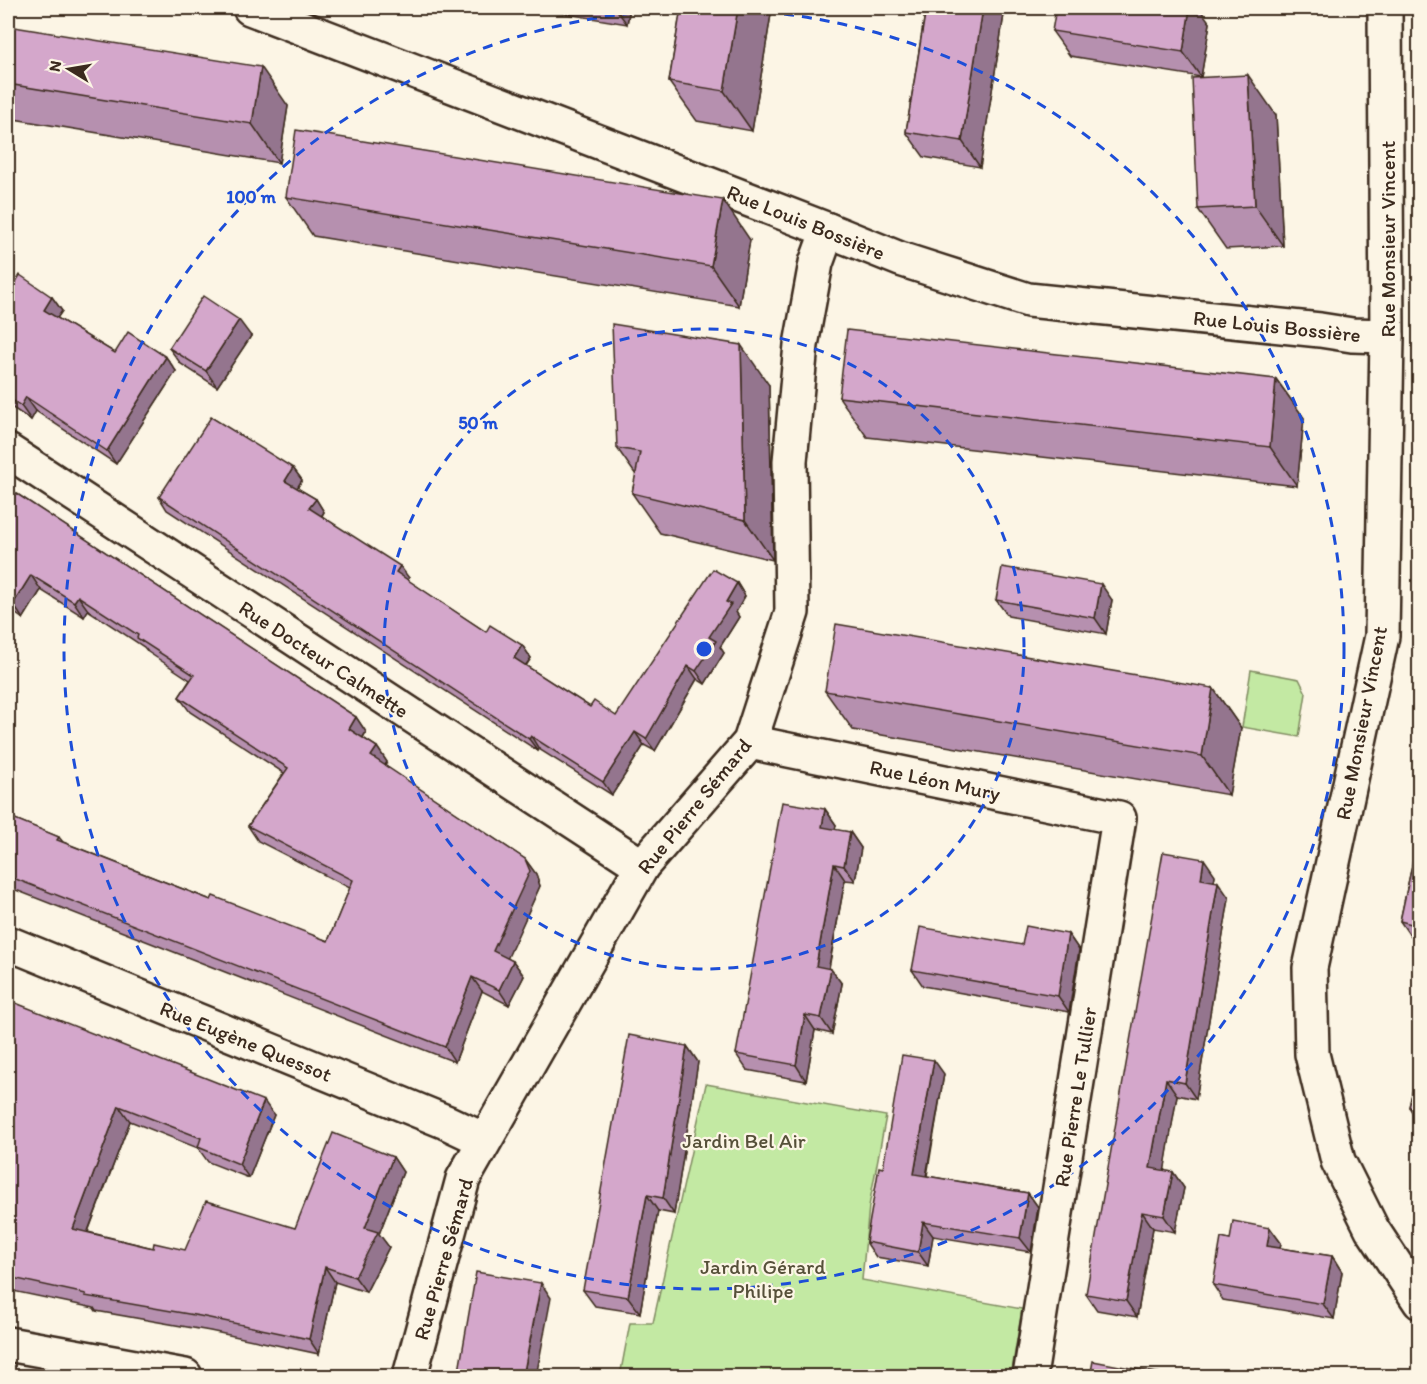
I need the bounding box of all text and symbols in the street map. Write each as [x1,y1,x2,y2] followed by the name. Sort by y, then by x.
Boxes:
[39,39,99,99] north arrow
[44,59,65,73] text: N
[1375,140,1400,337] street label: Rue Monsieur Vincent
[723,179,889,265] street label: Rue Louis Bossière
[226,186,277,208] text: 100 m
[1192,305,1362,347] street label: Rue Louis Bossière
[458,412,499,434] text: 50 m
[234,595,414,723] street label: Rue Docteur Calmette
[1330,624,1392,822] street label: Rue Monsieur Vincent
[694,639,714,659] centre of rings
[632,733,756,879] street label: Rue Pierre Sémard
[867,754,1003,806] street label: Rue Léon Mury
[156,995,336,1087] street label: Rue Eugène Quessot
[1048,1005,1102,1189] street label: Rue Pierre Le Tullier
[682,1128,806,1153] park label: Jardin Bel Air
[408,1175,478,1343] street label: Rue Pierre Sémard
[700,1254,826,1303] park label: Jardin Gérard Philipe

